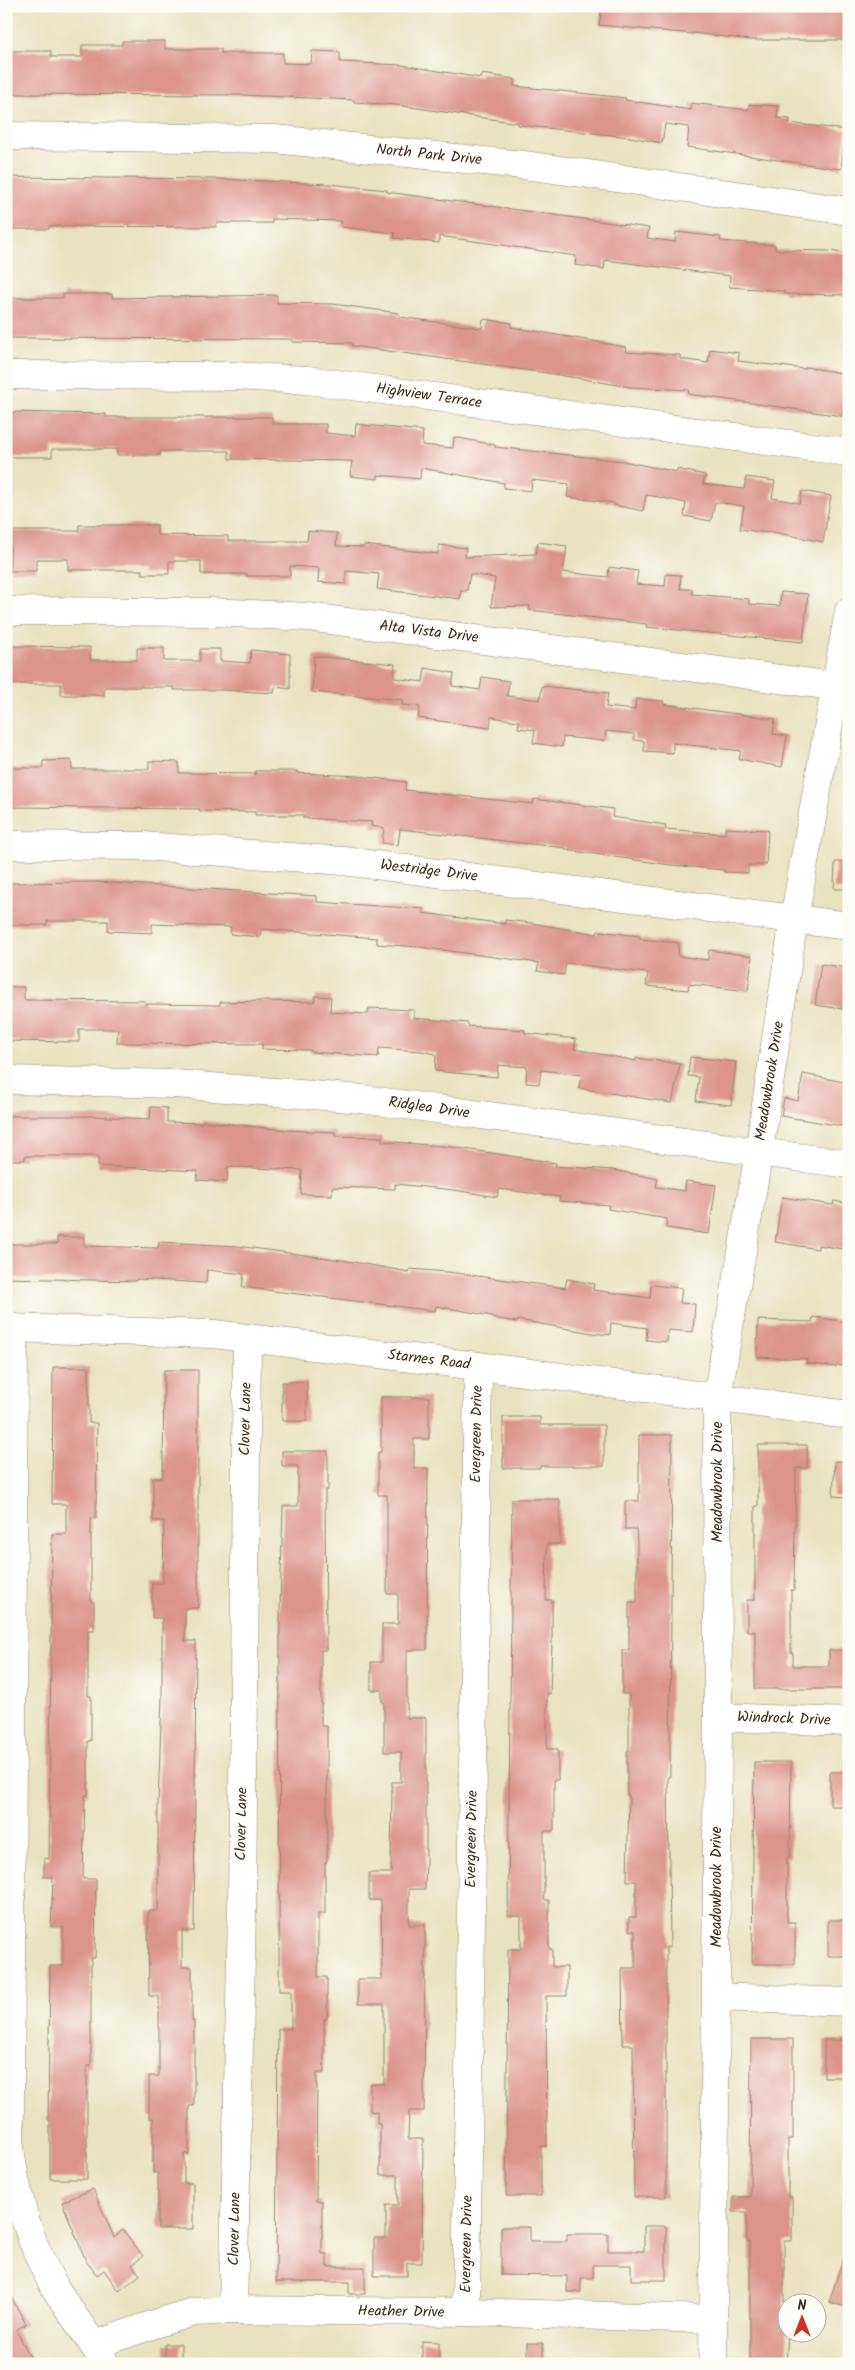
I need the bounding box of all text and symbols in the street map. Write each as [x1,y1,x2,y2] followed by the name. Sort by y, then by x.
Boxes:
[375,138,483,173] street label: North Park Drive
[374,377,484,415] street label: Highview Terrace
[378,614,480,650] street label: Alta Vista Drive
[379,853,479,889] street label: Westridge Drive
[749,1019,791,1143] street label: Meadowbrook Drive
[387,1090,471,1126] street label: Ridglea Drive
[386,1343,472,1377] street label: Starnes Road
[233,1382,259,1456] street label: Clover Lane
[464,1385,490,1483] street label: Evergreen Drive
[706,1421,730,1542] street label: Meadowbrook Drive
[737,1705,831,1733] street label: Windrock Drive
[229,1787,255,1861] street label: Clover Lane
[459,1790,485,1888] street label: Evergreen Drive
[705,1826,729,1947] street label: Meadowbrook Drive
[222,2192,248,2266] street label: Clover Lane
[454,2195,480,2293] street label: Evergreen Drive
[778,2292,828,2342] north arrow
[798,2295,807,2317] text: N
[357,2299,445,2325] street label: Heather Drive

